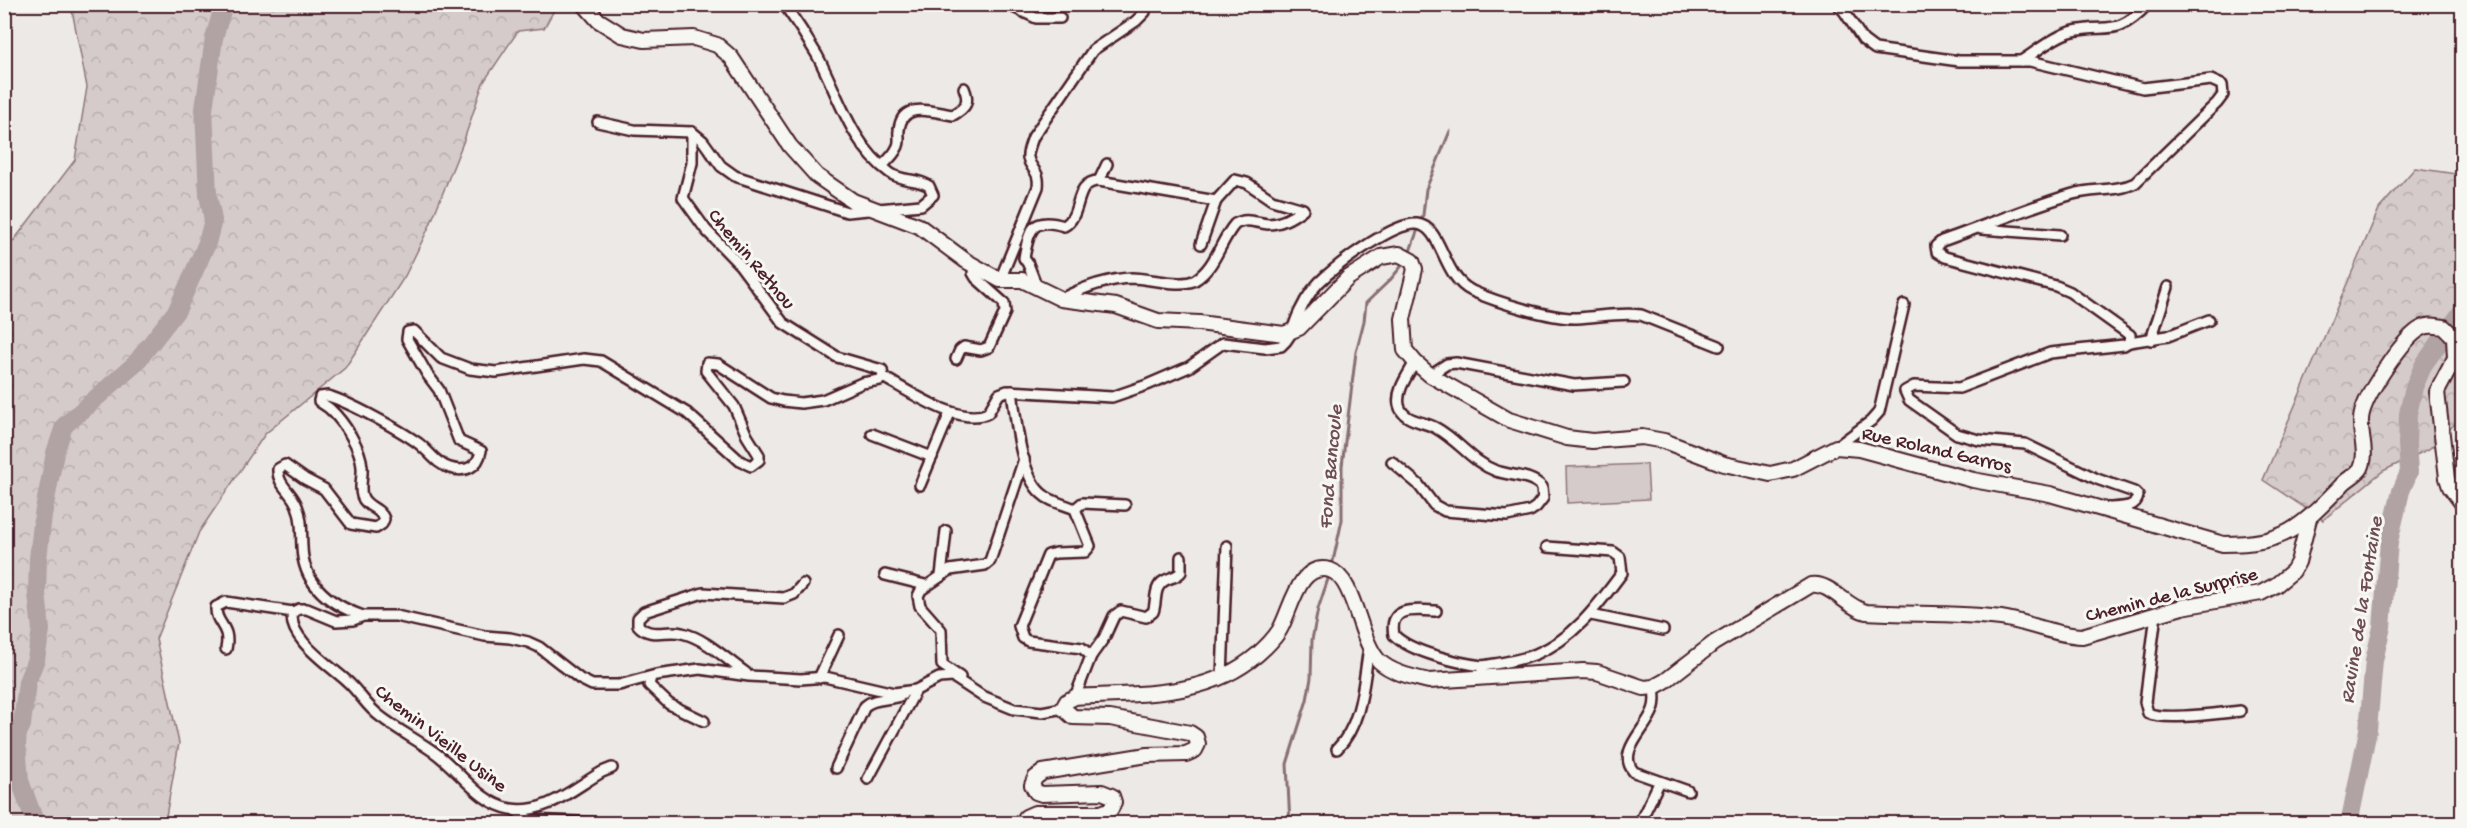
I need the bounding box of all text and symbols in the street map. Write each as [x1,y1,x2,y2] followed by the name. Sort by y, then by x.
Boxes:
[702,205,799,316] street label: Chemin Rethou
[1315,403,1350,530] water label: Fond Bancoule
[1859,423,2014,480] street label: Rue Roland Garros
[2336,514,2391,706] water label: Ravine de la Fontaine
[2083,564,2261,629] street label: Chemin de la Surprise
[369,681,511,799] street label: Chemin Vieille Usine

